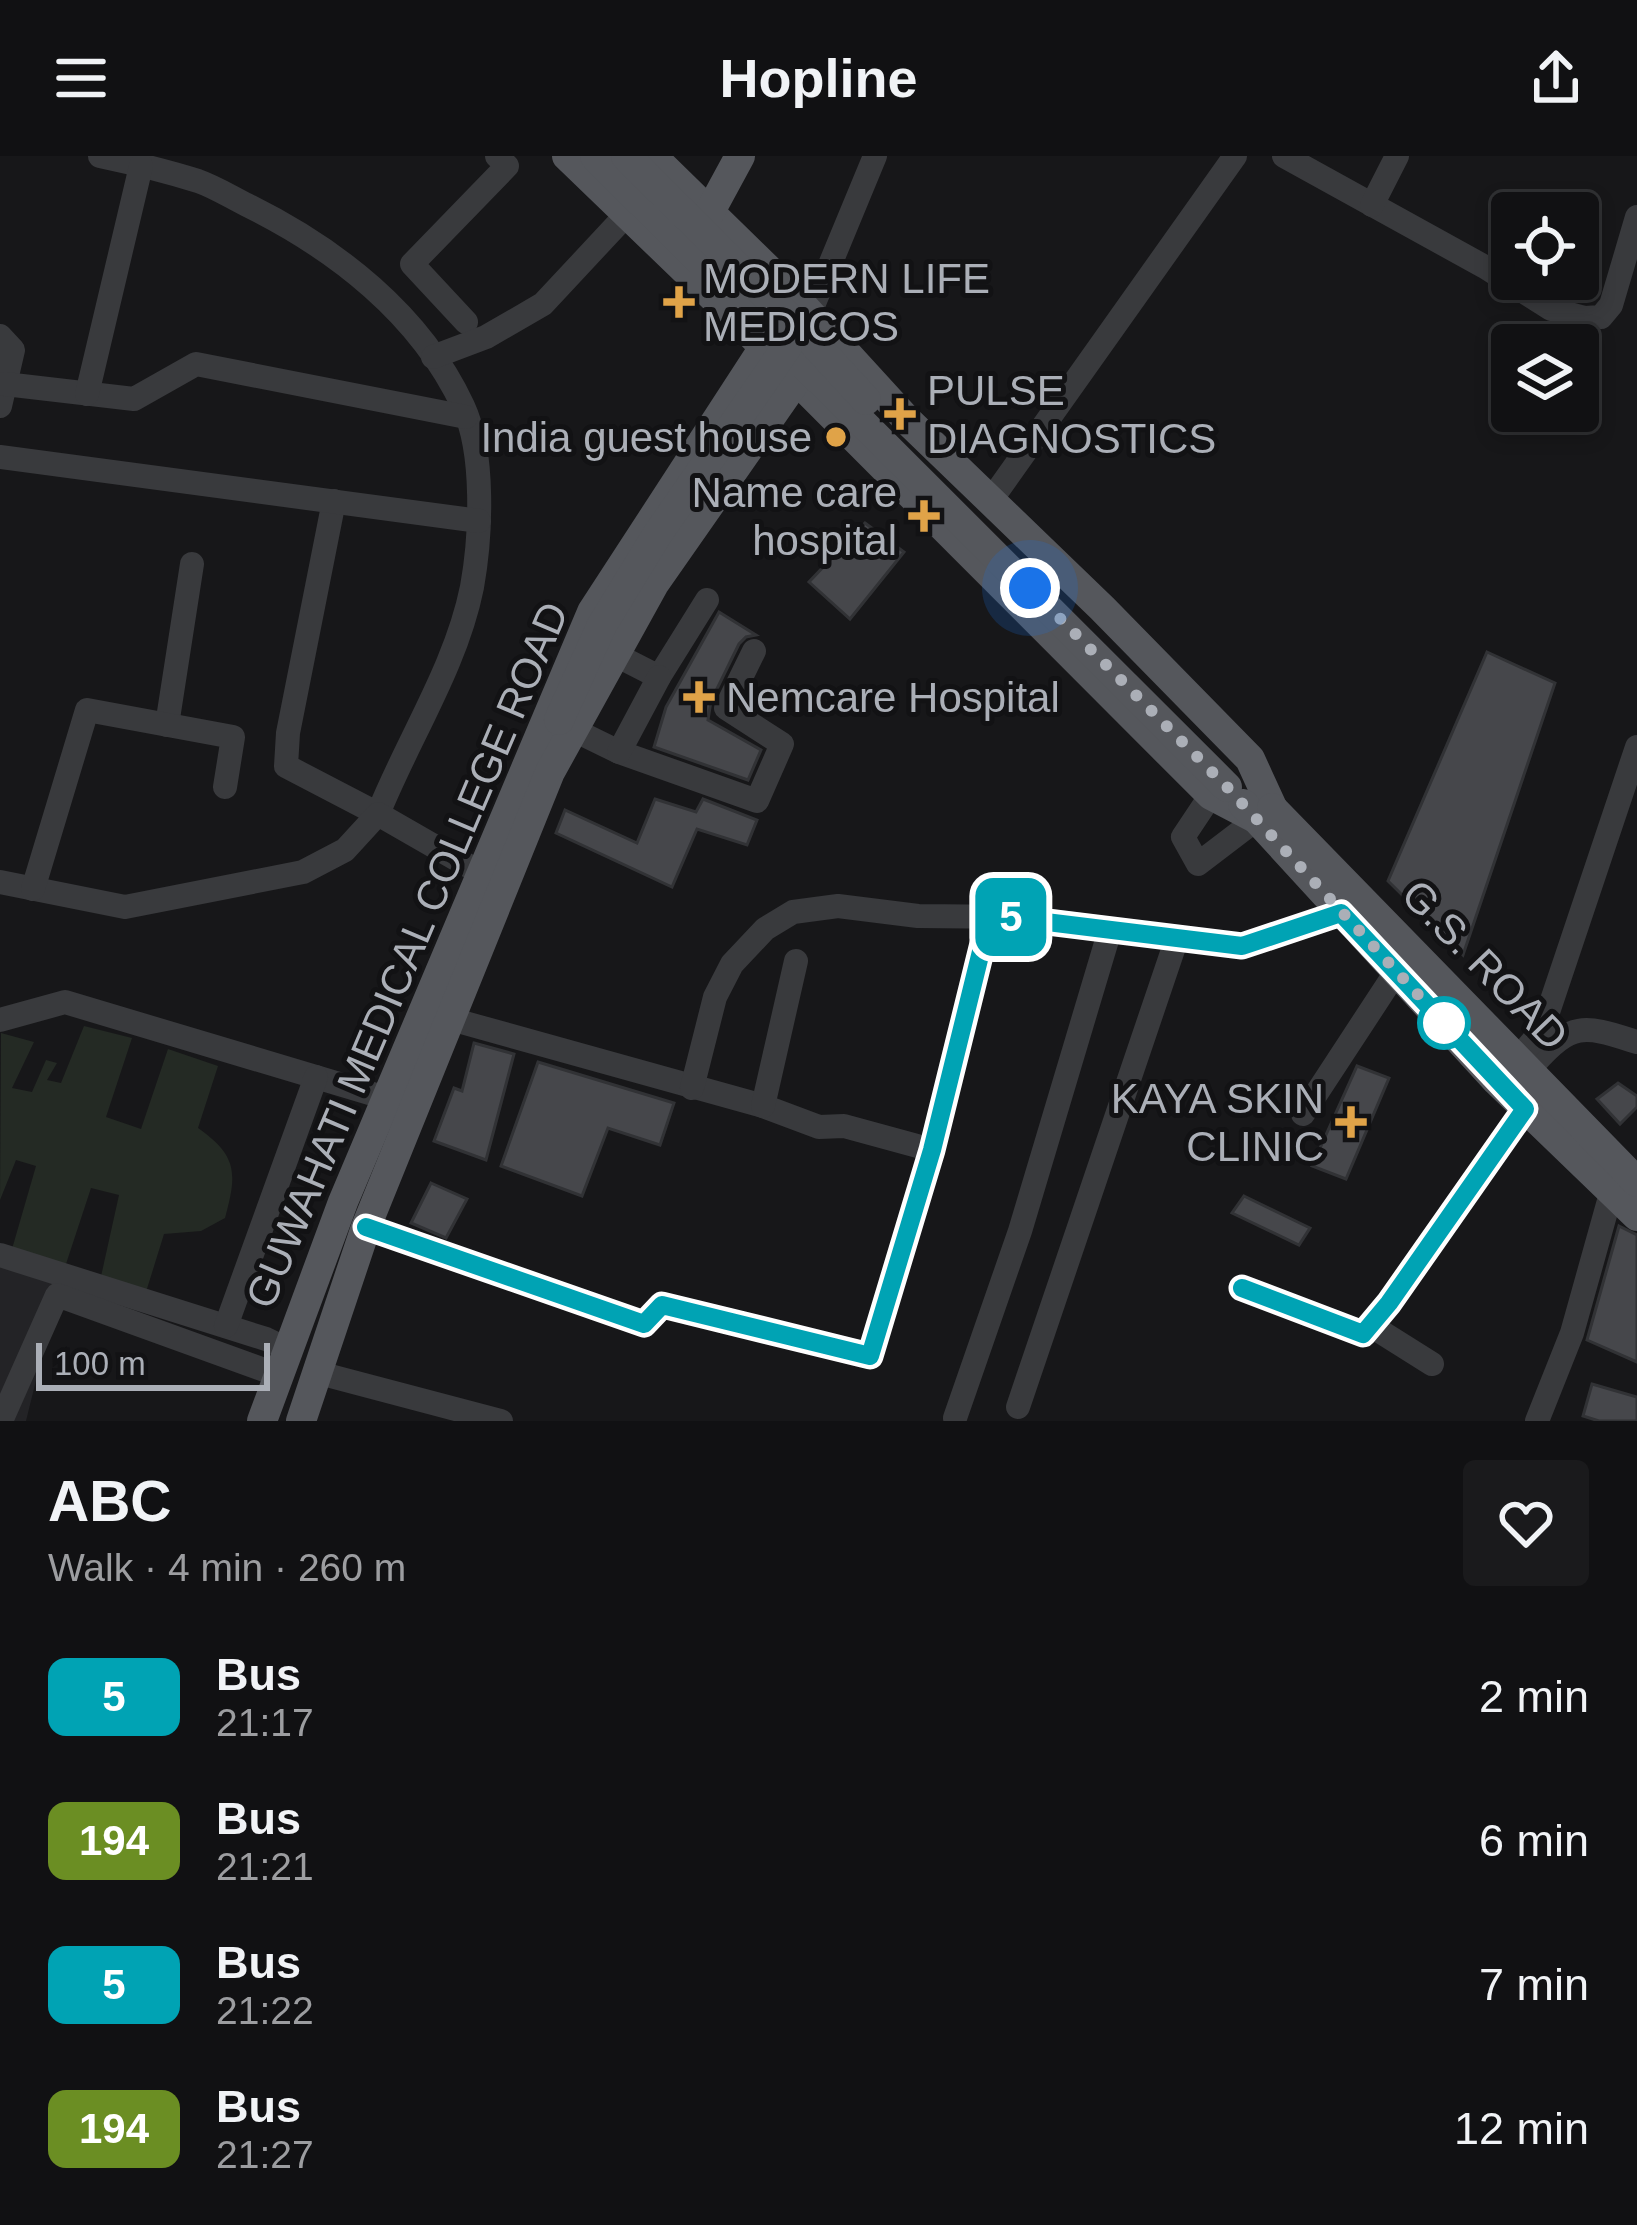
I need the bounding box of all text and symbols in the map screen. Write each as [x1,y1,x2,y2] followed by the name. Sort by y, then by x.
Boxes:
[48,45,114,111] icon: menu
[1523,45,1589,111] icon: share
[720,48,918,108] text: Hopline
[1491,192,1599,432] map controls
[1491,192,1599,300] button: locate
[703,255,990,350] place label: MODERN LIFE MEDICOS
[666,289,692,315] marker: MODERN LIFE MEDICOS
[1491,324,1599,432] button: layers
[927,367,1216,462] place label: PULSE DIAGNOSTICS
[884,398,916,430] marker: PULSE DIAGNOSTICS
[480,414,812,461] place label: India guest house
[823,424,849,450] marker: India guest house
[692,469,897,564] place label: Name care hospital
[908,500,940,532] marker: Name care hospital
[1000,558,1060,618] your location
[237,595,577,1315] street label: GUWAHATI MEDICAL COLLEGE ROAD
[726,674,1060,721] place label: Nemcare Hospital
[683,681,715,713] marker: Nemcare Hospital
[1393,871,1577,1059] street label: G.S. ROAD
[972,878,1050,956] line badge: 5
[999,893,1023,940] text: 5
[1419,998,1469,1048] unlabelled marker
[1111,1075,1324,1170] place label: KAYA SKIN CLINIC
[1335,1106,1367,1138] marker: KAYA SKIN CLINIC
[36,1337,270,1390] scale bar
[54,1345,146,1382] text: 100 m
[1463,1460,1589,1586] button: heart
[48,1469,172,1533] text: ABC
[48,1546,406,1589] text: Walk · 4 min · 260 m
[216,1649,301,1700] text: Bus
[1479,1671,1589,1722] text: 2 min
[102,1673,126,1720] text: 5
[216,1701,314,1744] text: 21:17
[216,1793,301,1844] text: Bus
[1479,1815,1589,1866] text: 6 min
[79,1817,149,1864] text: 194
[216,1845,314,1888] text: 21:21
[216,1937,301,1988] text: Bus
[1479,1959,1589,2010] text: 7 min
[102,1961,126,2008] text: 5
[216,1989,314,2032] text: 21:22
[216,2081,301,2132] text: Bus
[1454,2103,1589,2154] text: 12 min
[79,2105,149,2152] text: 194
[216,2133,314,2176] text: 21:27

